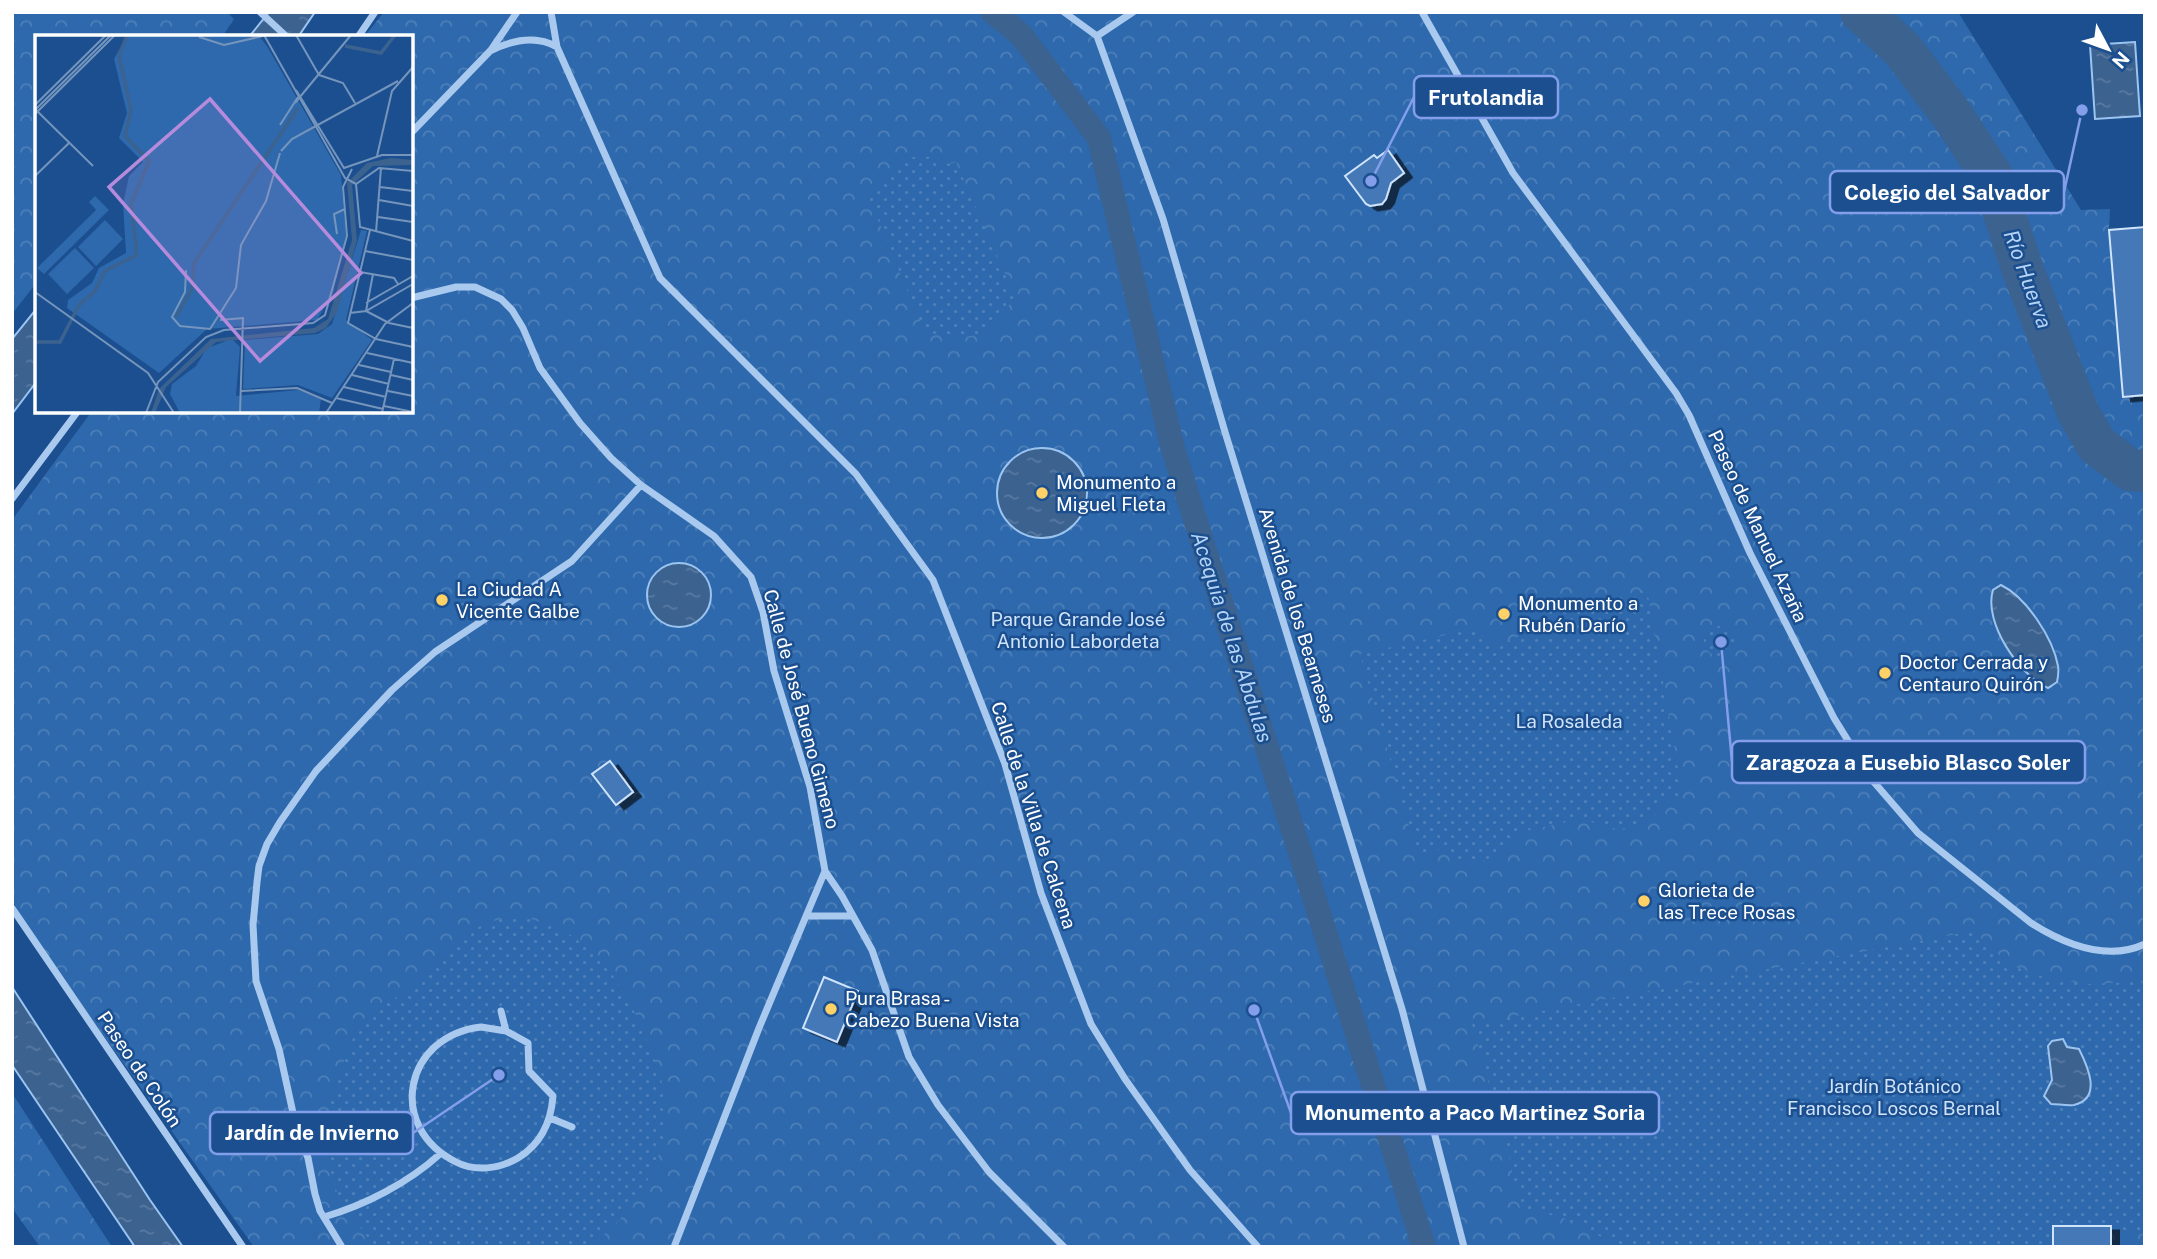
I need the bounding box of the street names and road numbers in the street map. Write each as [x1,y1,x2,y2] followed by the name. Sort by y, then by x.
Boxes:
[1704,426,1812,626] street label: Paseo de Manuel Azaña
[1255,505,1341,725] street label: Avenida de los Bearneses
[759,587,845,831] street label: Calle de José Bueno Gimeno
[987,699,1081,931] street label: Calle de la Villa de Calcena
[93,1007,187,1131] street label: Paseo de Colón

